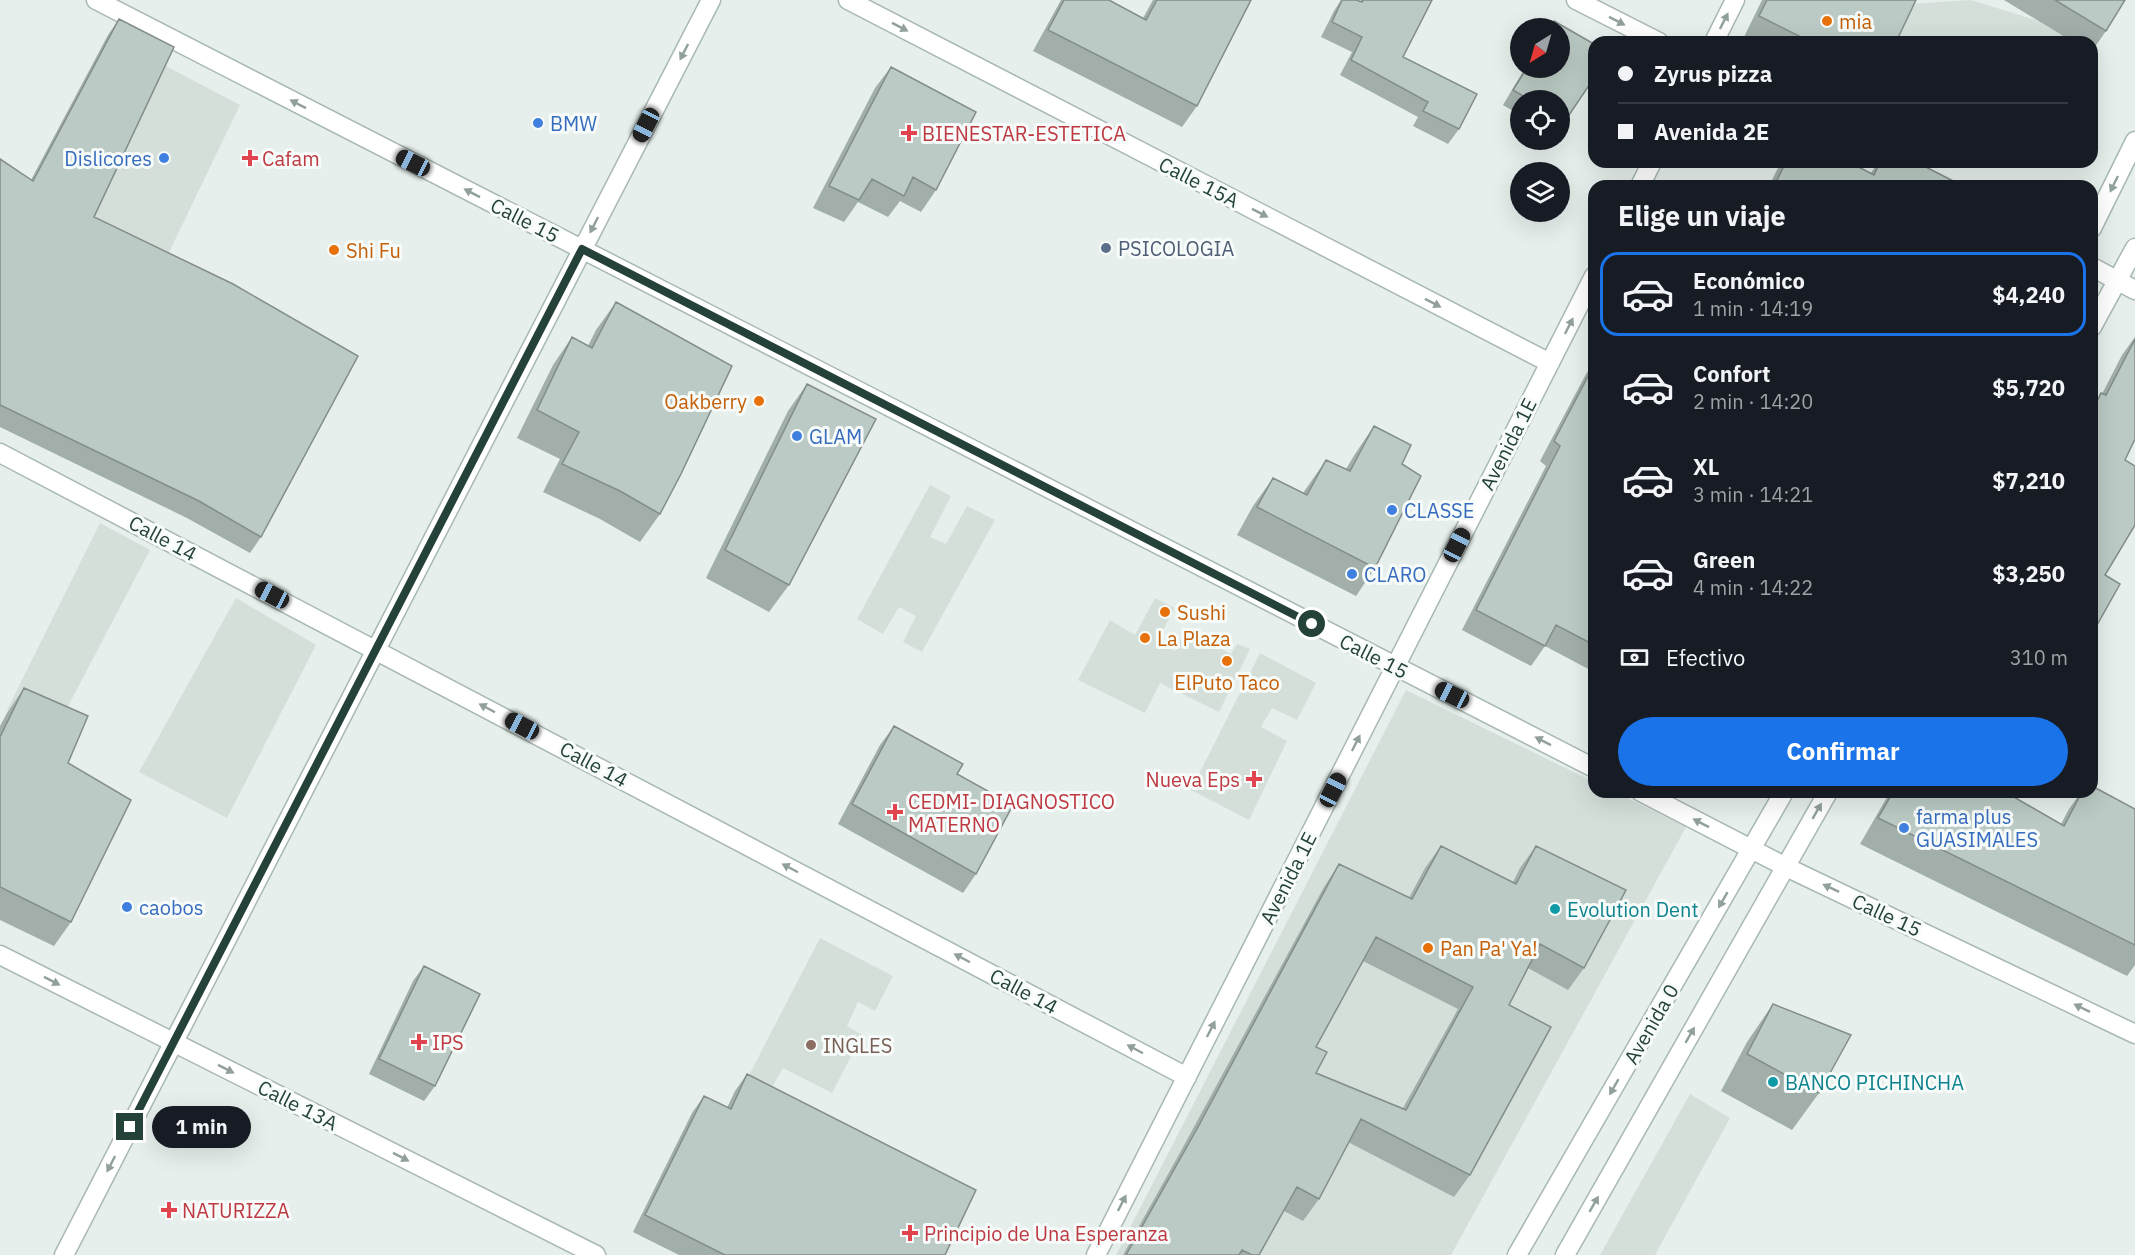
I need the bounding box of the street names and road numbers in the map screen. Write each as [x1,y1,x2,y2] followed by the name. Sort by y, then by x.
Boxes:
[1154,150,1244,214] street label: Calle 15A
[486,191,564,249] street label: Calle 15
[1473,393,1543,495] street label: Avenida 1E
[124,509,202,567] street label: Calle 14
[1335,627,1413,685] street label: Calle 15
[555,735,633,793] street label: Calle 14
[1253,827,1323,929] street label: Avenida 1E
[1848,887,1926,943] street label: Calle 15
[985,962,1063,1020] street label: Calle 14
[1617,979,1685,1069] street label: Avenida 0
[253,1073,343,1137] street label: Calle 13A

